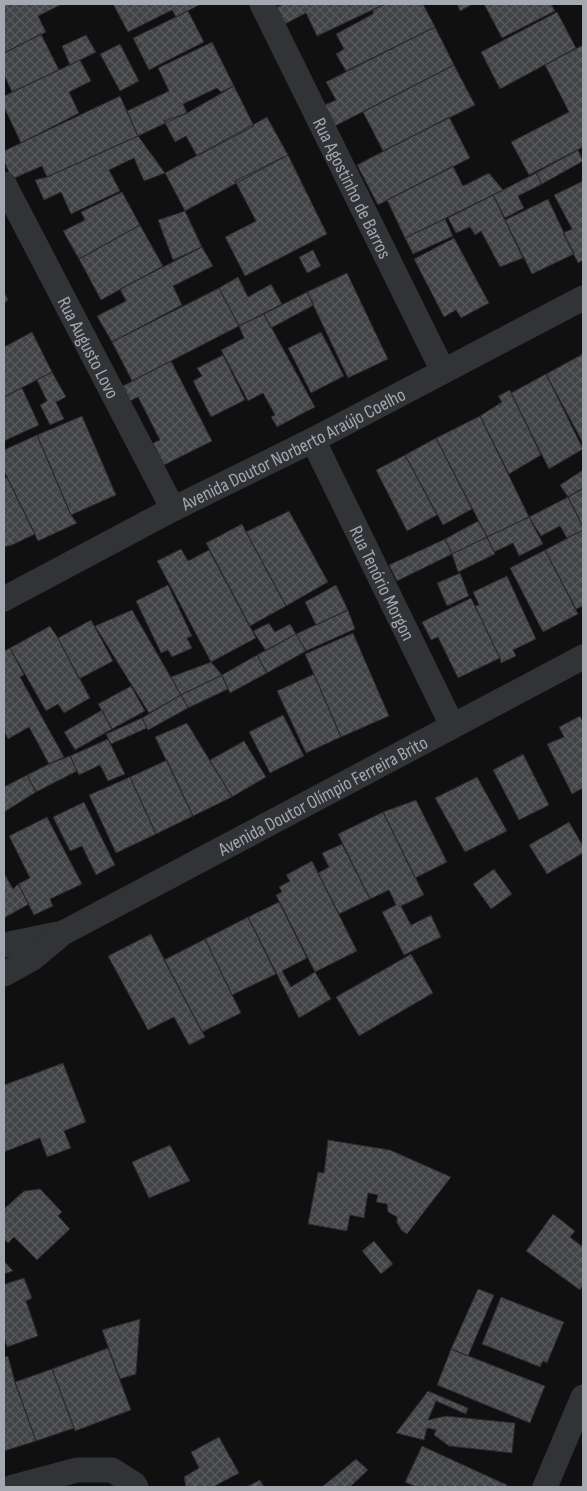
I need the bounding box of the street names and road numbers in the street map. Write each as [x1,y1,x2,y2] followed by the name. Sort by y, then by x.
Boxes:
[307,114,396,263] street label: Rua Agostinho de Barros
[52,293,124,403] street label: Rua Augusto Lovo
[177,383,410,516] street label: Avenida Doutor Norberto Araújo Coelho
[344,522,419,645] street label: Rua Tenório Morgon
[214,732,432,862] street label: Avenida Doutor Olímpio Ferreira Brito

